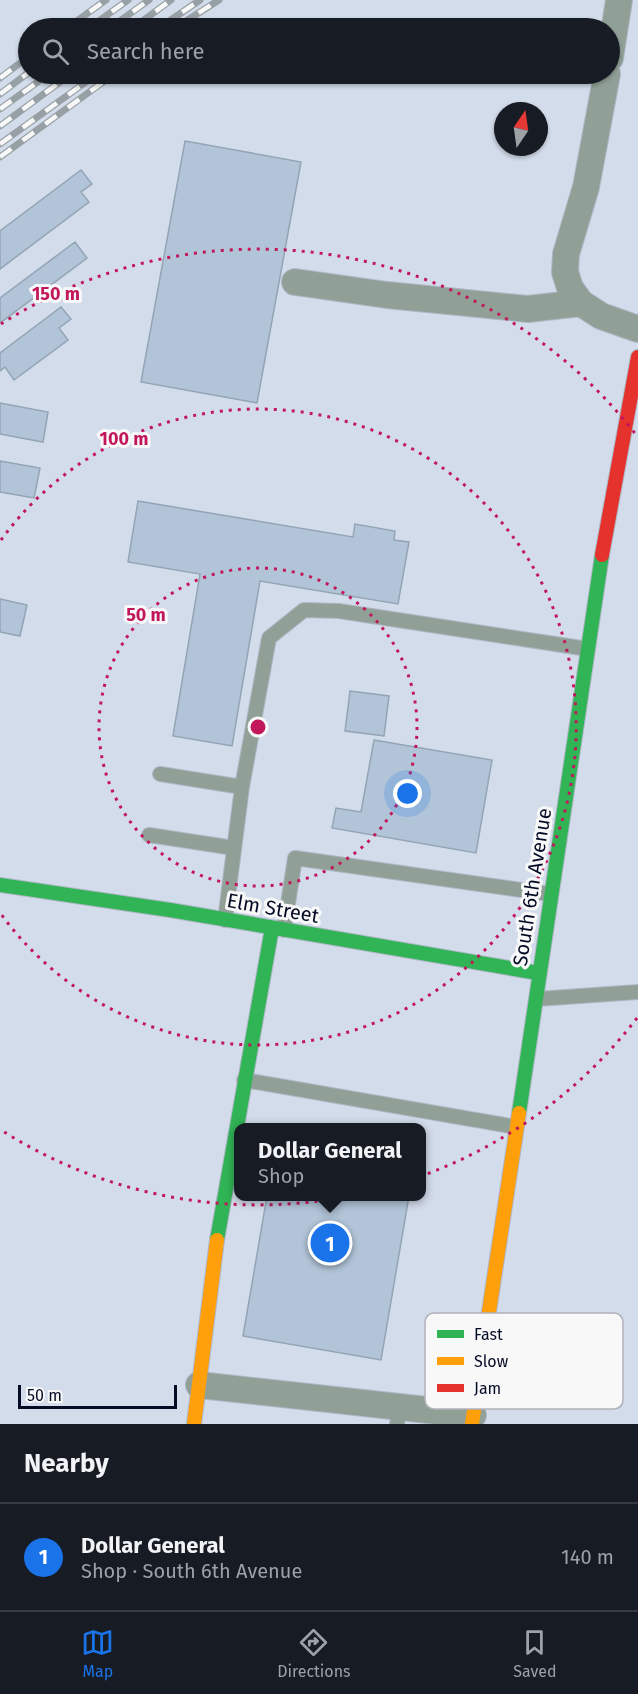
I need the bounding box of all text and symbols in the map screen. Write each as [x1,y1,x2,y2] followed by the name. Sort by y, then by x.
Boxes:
[18,18,620,84] search box
[39,35,72,68] icon: search
[87,38,205,65] text: Search here
[494,102,548,156] north arrow
[32,283,80,305] text: 150 m
[100,428,148,450] text: 100 m
[126,604,166,626] text: 50 m
[248,717,268,737] centre of rings
[393,779,422,808] your location
[508,806,556,968] street label: South 6th Avenue
[225,888,322,928] street label: Elm Street
[234,1123,426,1201] popup
[258,1137,402,1164] text: Dollar General
[258,1164,304,1188] text: Shop
[310,1220,350,1266] pin: 1
[425,1313,623,1409] legend
[474,1325,503,1344] text: Fast
[474,1352,509,1371] text: Slow
[474,1379,501,1398] text: Jam
[18,1382,177,1410] scale bar
[27,1386,62,1405] text: 50 m
[24,1448,109,1479] text: Nearby
[81,1532,225,1559] text: Dollar General
[39,1545,48,1569] text: 1
[561,1545,614,1569] text: 140 m
[81,1559,302,1583] text: Shop · South 6th Avenue
[81,1626,114,1681] tab: Map
[277,1626,351,1681] tab: Directions
[513,1626,557,1681] tab: Saved

